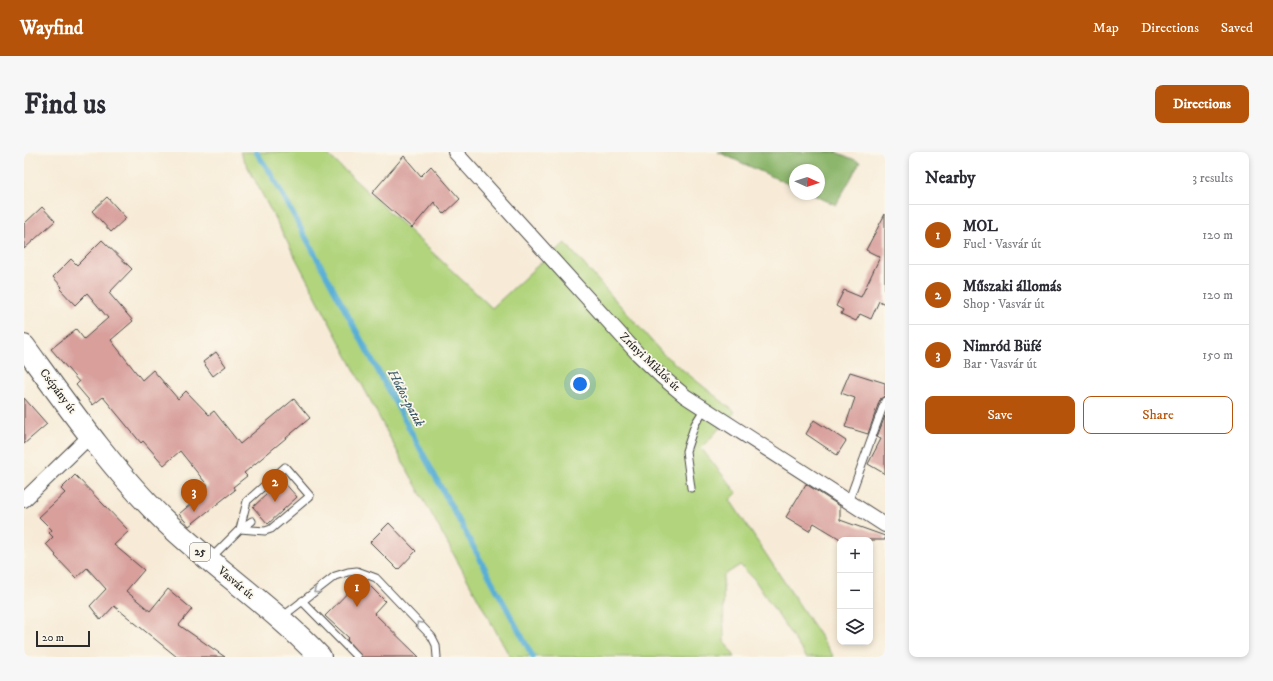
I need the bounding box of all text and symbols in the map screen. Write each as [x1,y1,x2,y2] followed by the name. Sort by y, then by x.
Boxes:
[20,17,83,40] text: Wayfind
[1093,19,1119,37] text: Map
[1141,19,1199,37] text: Directions
[1221,19,1253,37] text: Saved
[1155,85,1249,123] button: Directions
[24,87,106,122] text: Find us
[789,164,825,200] north arrow
[925,167,975,189] text: Nearby
[1192,170,1233,186] text: 3 results
[963,217,998,236] text: MOL
[936,227,940,243] text: 1
[1202,227,1233,243] text: 120 m
[963,236,1041,252] text: Fuel · Vasvár út
[963,277,1061,296] text: Műszaki állomás
[935,287,941,303] text: 2
[1202,287,1233,303] text: 120 m
[963,296,1045,312] text: Shop · Vasvár út
[617,329,684,395] street label: Zrínyi Miklós út
[963,337,1041,356] text: Nimród Büfé
[936,347,940,363] text: 3
[1202,347,1233,363] text: 150 m
[963,356,1037,372] text: Bar · Vasvár út
[36,366,80,416] street label: Csépány út
[384,366,428,430] water label: Hódos-patak
[570,374,590,394] your location
[925,396,1075,434] button: Save
[1083,396,1233,434] button: Share
[262,469,288,502] pin: 2
[181,479,207,512] pin: 3
[837,537,873,645] map controls
[837,537,873,573] button: +
[190,543,210,561] road number: 25
[214,563,257,603] street label: Vasvár út
[837,573,873,609] button: −
[344,574,370,607] pin: 1
[313,586,320,593] one-way arrow
[837,609,873,645] button: layers
[416,621,424,629] one-way arrow
[36,629,90,648] scale bar
[42,631,64,645] text: 20 m

